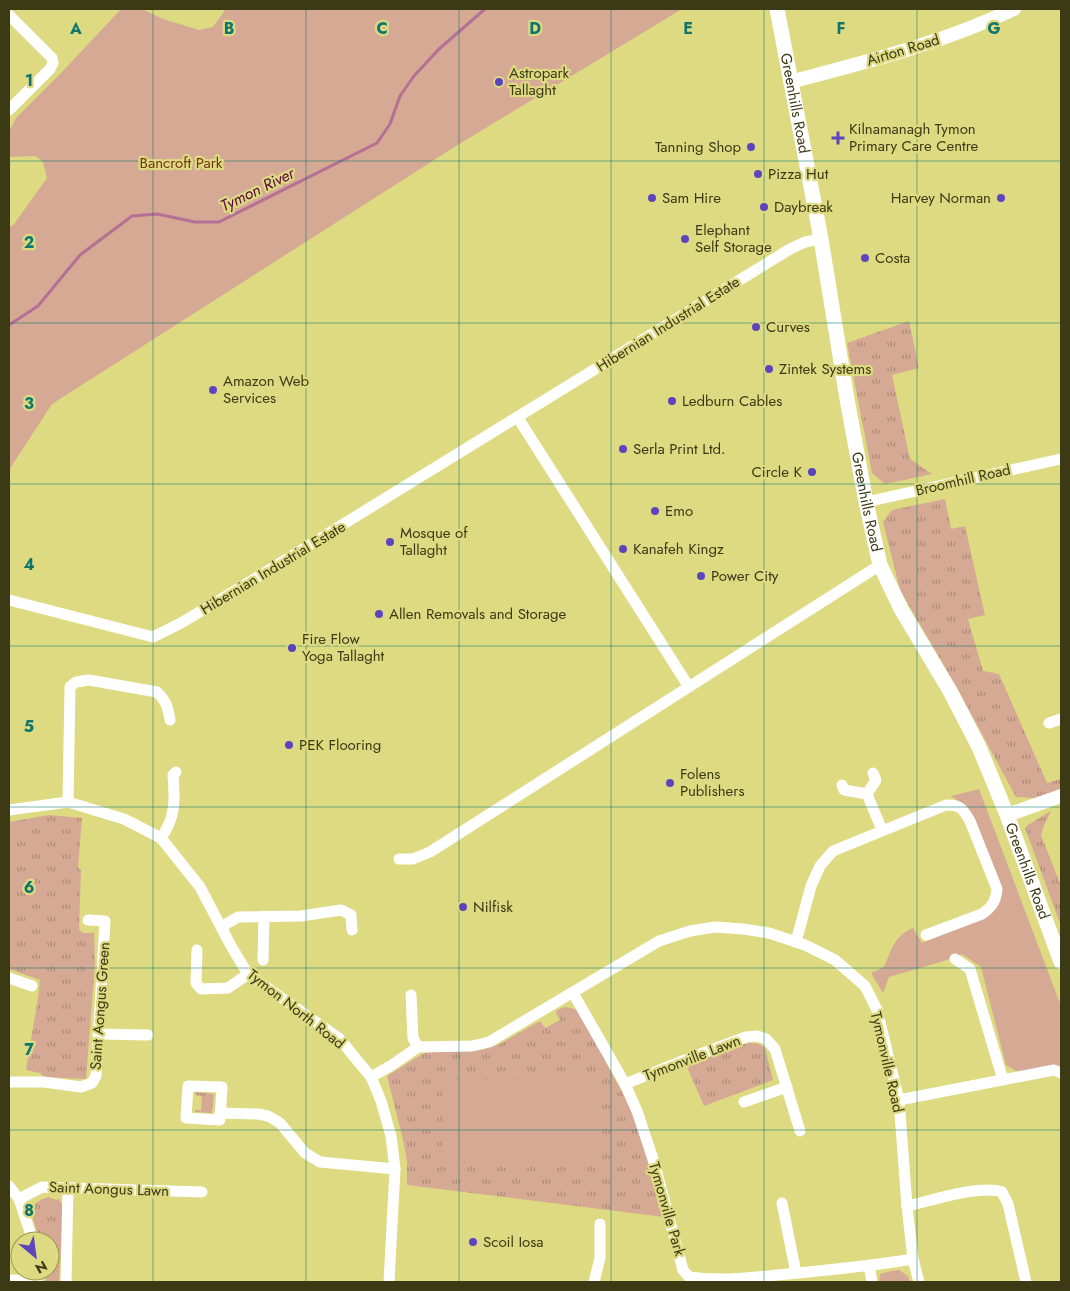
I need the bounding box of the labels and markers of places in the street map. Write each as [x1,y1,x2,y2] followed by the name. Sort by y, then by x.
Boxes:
[509,62,570,101] place label: Astropark Tallaght
[493,76,505,88] marker: Astropark Tallaght
[849,118,979,157] place label: Kilnamanagh Tymon Primary Care Centre
[831,131,845,145] marker: Kilnamanagh Tymon Primary Care Centre
[655,136,741,158] place label: Tanning Shop
[745,141,757,153] marker: Tanning Shop
[768,163,829,185] place label: Pizza Hut
[752,168,764,180] marker: Pizza Hut
[662,187,721,209] place label: Sam Hire
[891,187,991,209] place label: Harvey Norman
[646,192,658,204] marker: Sam Hire
[995,192,1007,204] marker: Harvey Norman
[774,196,833,218] place label: Daybreak
[758,201,770,213] marker: Daybreak
[695,219,772,258] place label: Elephant Self Storage
[679,233,691,245] marker: Elephant Self Storage
[875,247,910,269] place label: Costa
[859,252,871,264] marker: Costa
[766,316,810,338] place label: Curves
[750,321,762,333] marker: Curves
[779,358,871,380] place label: Zintek Systems
[763,363,775,375] marker: Zintek Systems
[223,370,309,409] place label: Amazon Web Services
[207,384,219,396] marker: Amazon Web Services
[682,390,782,412] place label: Ledburn Cables
[666,395,678,407] marker: Ledburn Cables
[633,438,726,460] place label: Serla Print Ltd.
[617,443,629,455] marker: Serla Print Ltd.
[752,461,803,483] place label: Circle K
[806,466,818,478] marker: Circle K
[665,500,693,522] place label: Emo
[649,505,661,517] marker: Emo
[400,522,468,561] place label: Mosque of Tallaght
[384,536,396,548] marker: Mosque of Tallaght
[633,538,724,560] place label: Kanafeh Kingz
[617,543,629,555] marker: Kanafeh Kingz
[711,565,779,587] place label: Power City
[695,570,707,582] marker: Power City
[389,603,567,625] place label: Allen Removals and Storage
[373,608,385,620] marker: Allen Removals and Storage
[302,628,385,667] place label: Fire Flow Yoga Tallaght
[286,642,298,654] marker: Fire Flow Yoga Tallaght
[299,734,381,756] place label: PEK Flooring
[283,739,295,751] marker: PEK Flooring
[680,763,745,802] place label: Folens Publishers
[664,777,676,789] marker: Folens Publishers
[473,896,513,918] place label: Nilfisk
[457,901,469,913] marker: Nilfisk
[483,1231,544,1253] place label: Scoil Iosa
[467,1236,479,1248] marker: Scoil Iosa

